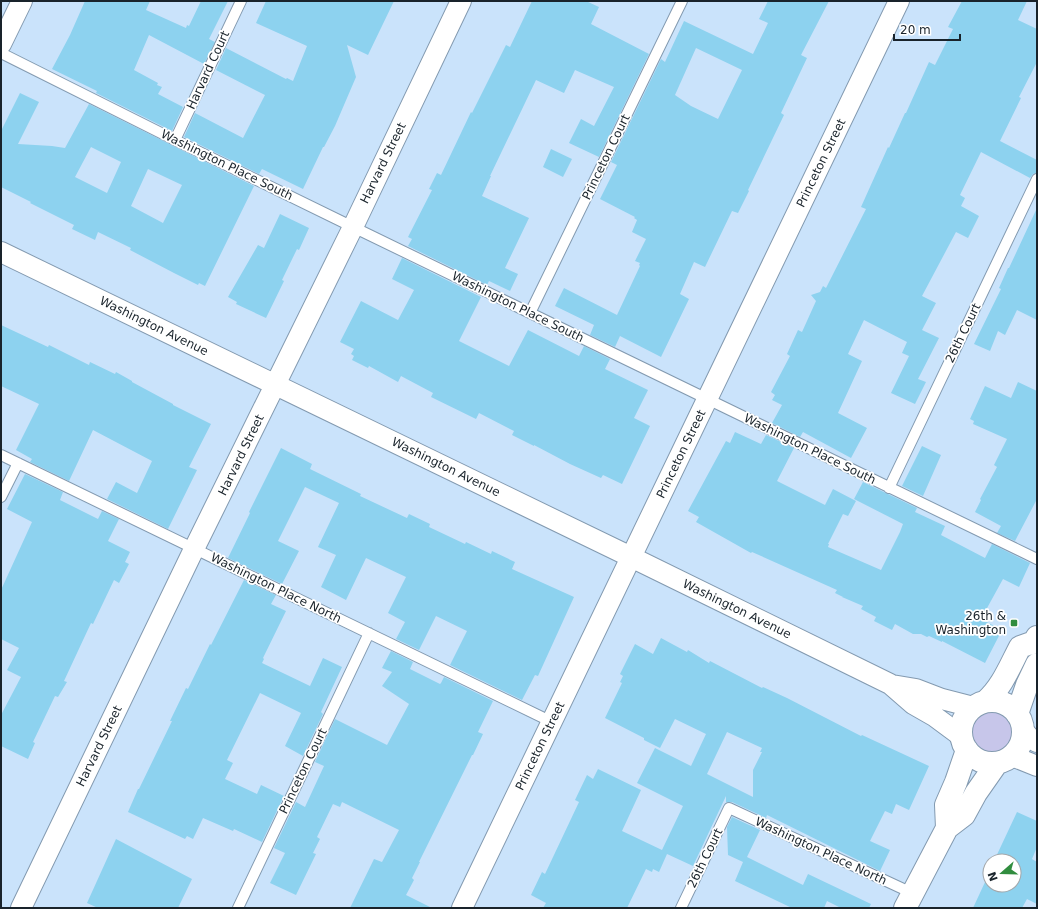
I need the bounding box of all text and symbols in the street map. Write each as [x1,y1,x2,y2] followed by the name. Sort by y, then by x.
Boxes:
[894,16,960,42] scale bar
[900,23,931,37] text: 20 m
[184,28,232,111] street label: Harvard Court
[579,112,633,202] street label: Princeton Court
[793,116,849,210] street label: Princeton Street
[357,120,409,206] street label: Harvard Street
[159,127,295,203] street label: Washington Place South
[450,269,586,345] street label: Washington Place South
[97,294,211,358] street label: Washington Avenue
[943,301,984,365] street label: 26th Court
[653,407,709,501] street label: Princeton Street
[742,411,878,487] street label: Washington Place South
[215,412,267,498] street label: Harvard Street
[389,435,503,499] street label: Washington Avenue
[208,550,344,626] street label: Washington Place North
[680,577,794,641] street label: Washington Avenue
[935,609,1006,637] place label: 26th & Washington
[1009,618,1019,628] marker: 26th & Washington
[512,699,568,793] street label: Princeton Street
[73,703,125,789] street label: Harvard Street
[276,726,330,816] street label: Princeton Court
[753,814,889,888] street label: Washington Place North
[685,826,726,890] street label: 26th Court
[982,853,1022,893] north arrow
[985,870,1001,883] text: N

